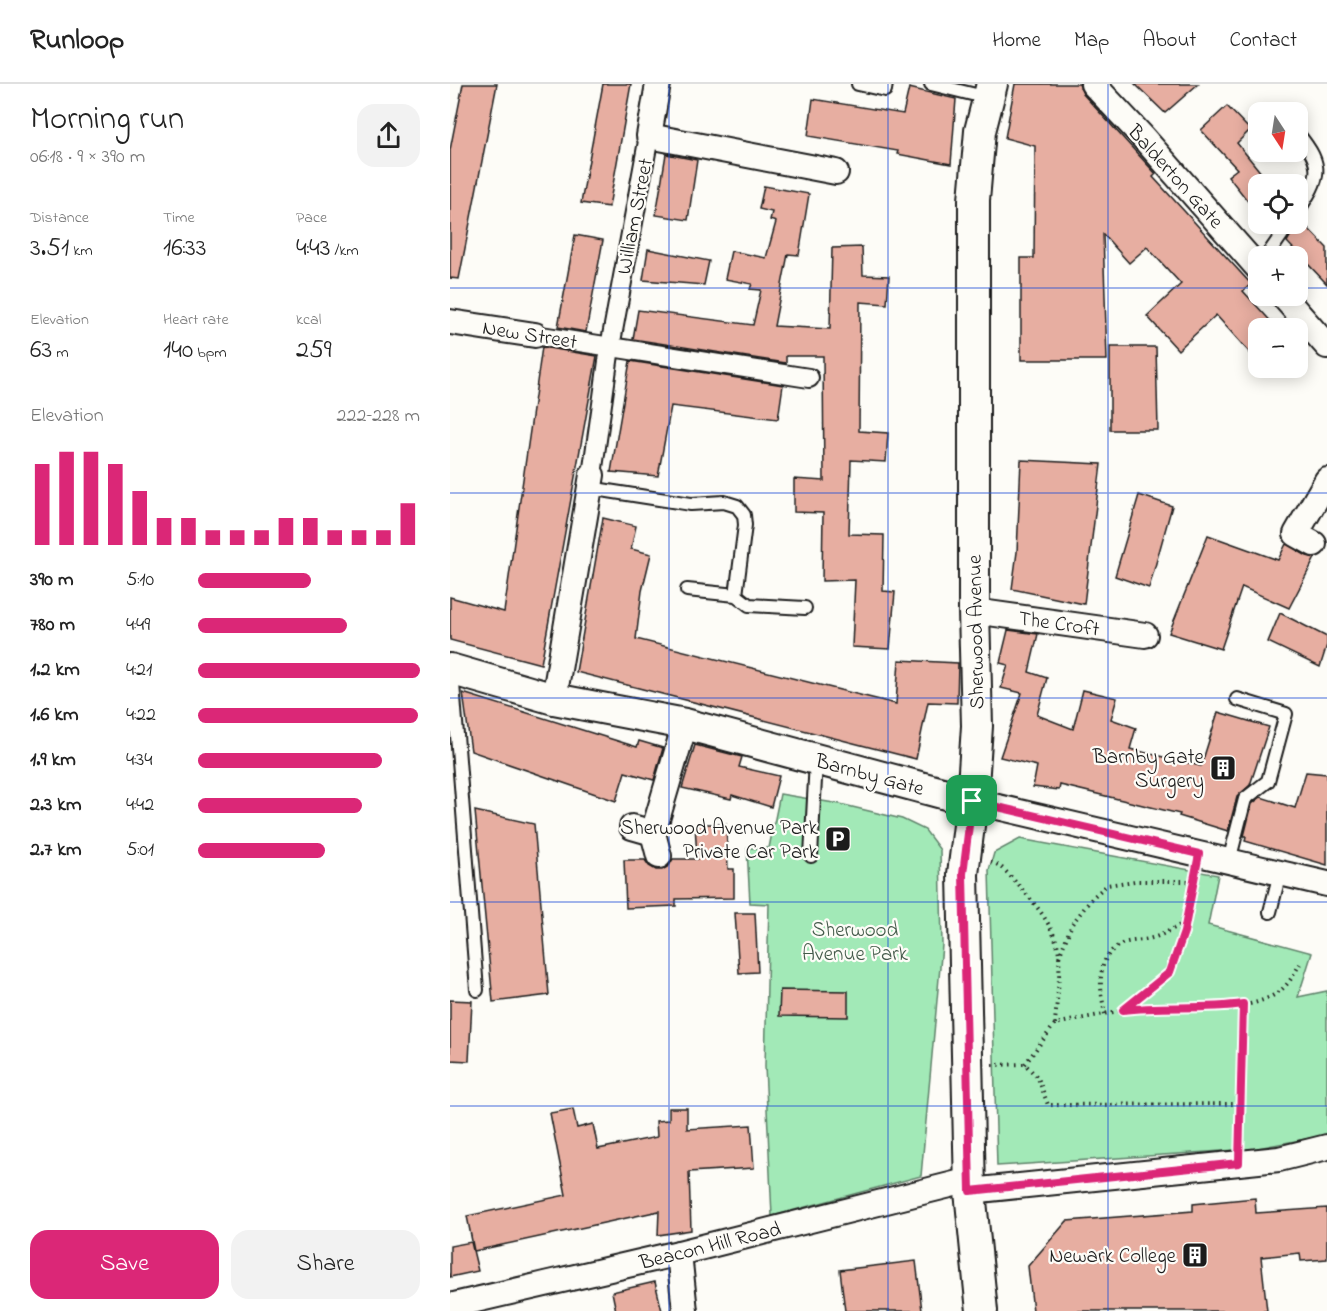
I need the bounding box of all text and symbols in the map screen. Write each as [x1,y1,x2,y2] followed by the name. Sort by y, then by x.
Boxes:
[30,21,124,62] text: Runloop
[992,26,1041,56] text: Home
[1074,26,1109,56] text: Map
[1142,26,1196,56] text: About
[1229,26,1297,56] text: Contact
[30,96,184,144] text: Morning run
[1248,102,1308,162] north arrow
[1248,102,1308,378] map controls
[357,104,420,167] button: share
[1119,118,1230,237] street label: Balderton Gate
[30,143,145,172] text: 06:18 · 9 × 390 m
[610,156,662,277] street label: William Street
[1248,174,1308,234] button: locate
[30,206,89,230] text: Distance
[163,206,195,230] text: Time
[296,206,327,230] text: Pace
[30,230,69,268] text: 3.51
[163,230,206,268] text: 16:33
[296,230,330,268] text: 4:43
[69,239,93,263] text: km
[330,239,359,263] text: /km
[1248,246,1308,306] button: +
[30,308,89,332] text: Elevation
[163,308,229,332] text: Heart rate
[296,308,321,332] text: kcal
[480,314,579,358] street label: New Street
[1248,318,1308,378] button: −
[30,332,52,370] text: 63
[163,332,193,370] text: 140
[296,332,332,370] text: 259
[52,341,69,365] text: m
[193,341,227,365] text: bpm
[30,402,104,431] text: Elevation
[337,402,420,431] text: 222–228 m
[961,554,993,710] street label: Sherwood Avenue
[30,566,73,595] text: 390 m
[126,566,154,595] text: 5:10
[1016,604,1101,646] street label: The Croft
[30,611,75,640] text: 780 m
[126,611,150,640] text: 4:49
[30,656,80,685] text: 1.2 km
[126,656,152,685] text: 4:21
[30,701,79,730] text: 1.6 km
[126,701,156,730] text: 4:22
[1092,743,1205,799] place label: Barnby Gate Surgery
[30,746,76,775] text: 1.9 km
[126,746,152,775] text: 4:34
[810,747,928,807] street label: Barnby Gate
[1208,753,1238,783] building icon: Barnby Gate Surgery
[946,775,997,826] pin
[955,784,988,817] icon: arrive
[30,791,82,820] text: 2.3 km
[126,791,154,820] text: 4:42
[620,814,819,868] place label: Sherwood Avenue Park Private Car Park
[823,824,853,854] parking icon: Sherwood Avenue Park Private Car Park
[30,836,82,865] text: 2.7 km
[126,836,154,865] text: 5:01
[802,916,909,970] park label: Sherwood Avenue Park
[636,1215,784,1279] street label: Beacon Hill Road
[30,1230,219,1299] button: Save
[231,1230,420,1299] button: Share
[1180,1240,1210,1270] building icon: Newark College
[1049,1242,1177,1274] place label: Newark College

